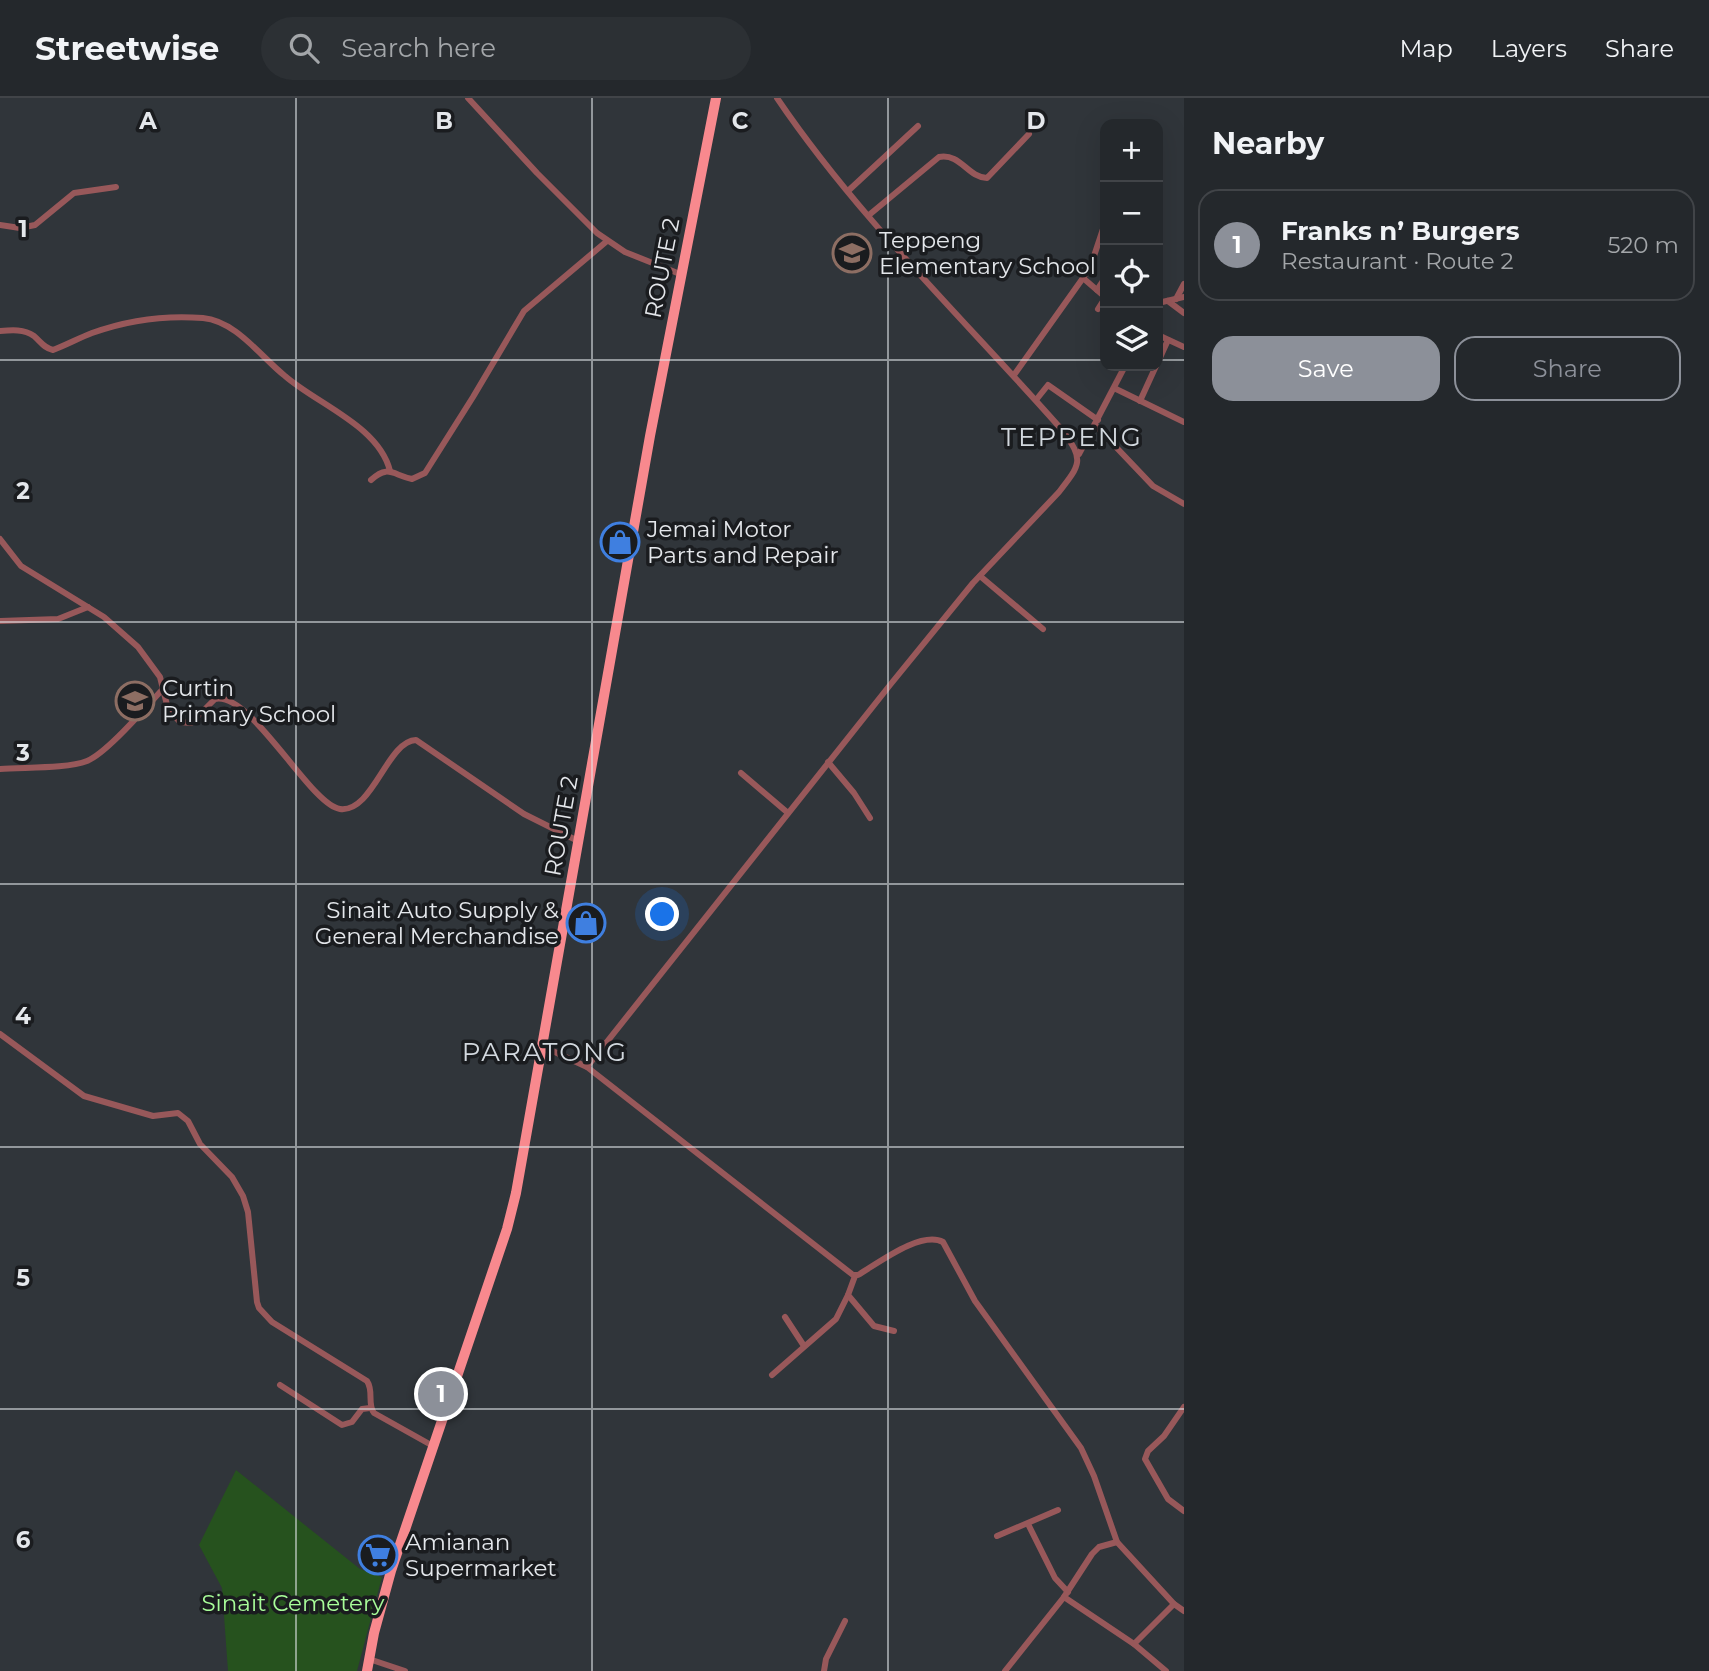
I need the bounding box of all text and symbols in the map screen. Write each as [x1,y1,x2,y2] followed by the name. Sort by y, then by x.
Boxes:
[261,17,751,80] search box
[35,28,219,68] text: Streetwise
[285,29,323,67] icon: search
[341,32,496,64] text: Search here
[1399,34,1453,63] text: Map
[1491,34,1567,63] text: Layers
[1605,34,1674,63] text: Share
[138,107,157,135] text: A
[435,107,453,135] text: B
[732,107,749,135] text: C
[1027,107,1046,135] text: D
[1100,119,1163,371] map controls
[1100,119,1163,182] button: +
[1212,125,1324,162] text: Nearby
[1100,182,1163,245] button: −
[18,215,28,243] text: 1
[1281,215,1520,247] text: Franks n’ Burgers
[639,216,685,320] street label: ROUTE 2
[879,226,1096,280] place label: Teppeng Elementary School
[1232,231,1242,259] text: 1
[1607,231,1679,259] text: 520 m
[831,232,873,274] school or university icon: Teppeng Elementary School
[1100,245,1163,308] button: locate
[1281,247,1514,275] text: Restaurant · Route 2
[1100,308,1163,371] button: layers
[1212,336,1440,401] button: Save
[1454,336,1681,401] button: Share
[1001,421,1143,453] district label: TEPPENG
[16,477,30,505] text: 2
[646,515,839,569] place label: Jemai Motor Parts and Repair
[599,521,641,563] shop icon: Jemai Motor Parts and Repair
[162,674,336,728] place label: Curtin Primary School
[114,680,156,722] school or university icon: Curtin Primary School
[15,739,30,767] text: 3
[538,774,584,878] street label: ROUTE 2
[315,896,560,950] place label: Sinait Auto Supply & General Merchandise
[645,897,679,931] your location
[565,902,607,944] shop icon: Sinait Auto Supply & General Merchandise
[15,1002,31,1030] text: 4
[462,1036,628,1068] district label: PARATONG
[16,1264,30,1292] text: 5
[418,1368,464,1420] pin: 1
[16,1526,31,1554] text: 6
[405,1528,557,1582] place label: Amianan Supermarket
[357,1534,399,1576] supermarket icon: Amianan Supermarket
[201,1589,385,1617] park label: Sinait Cemetery

